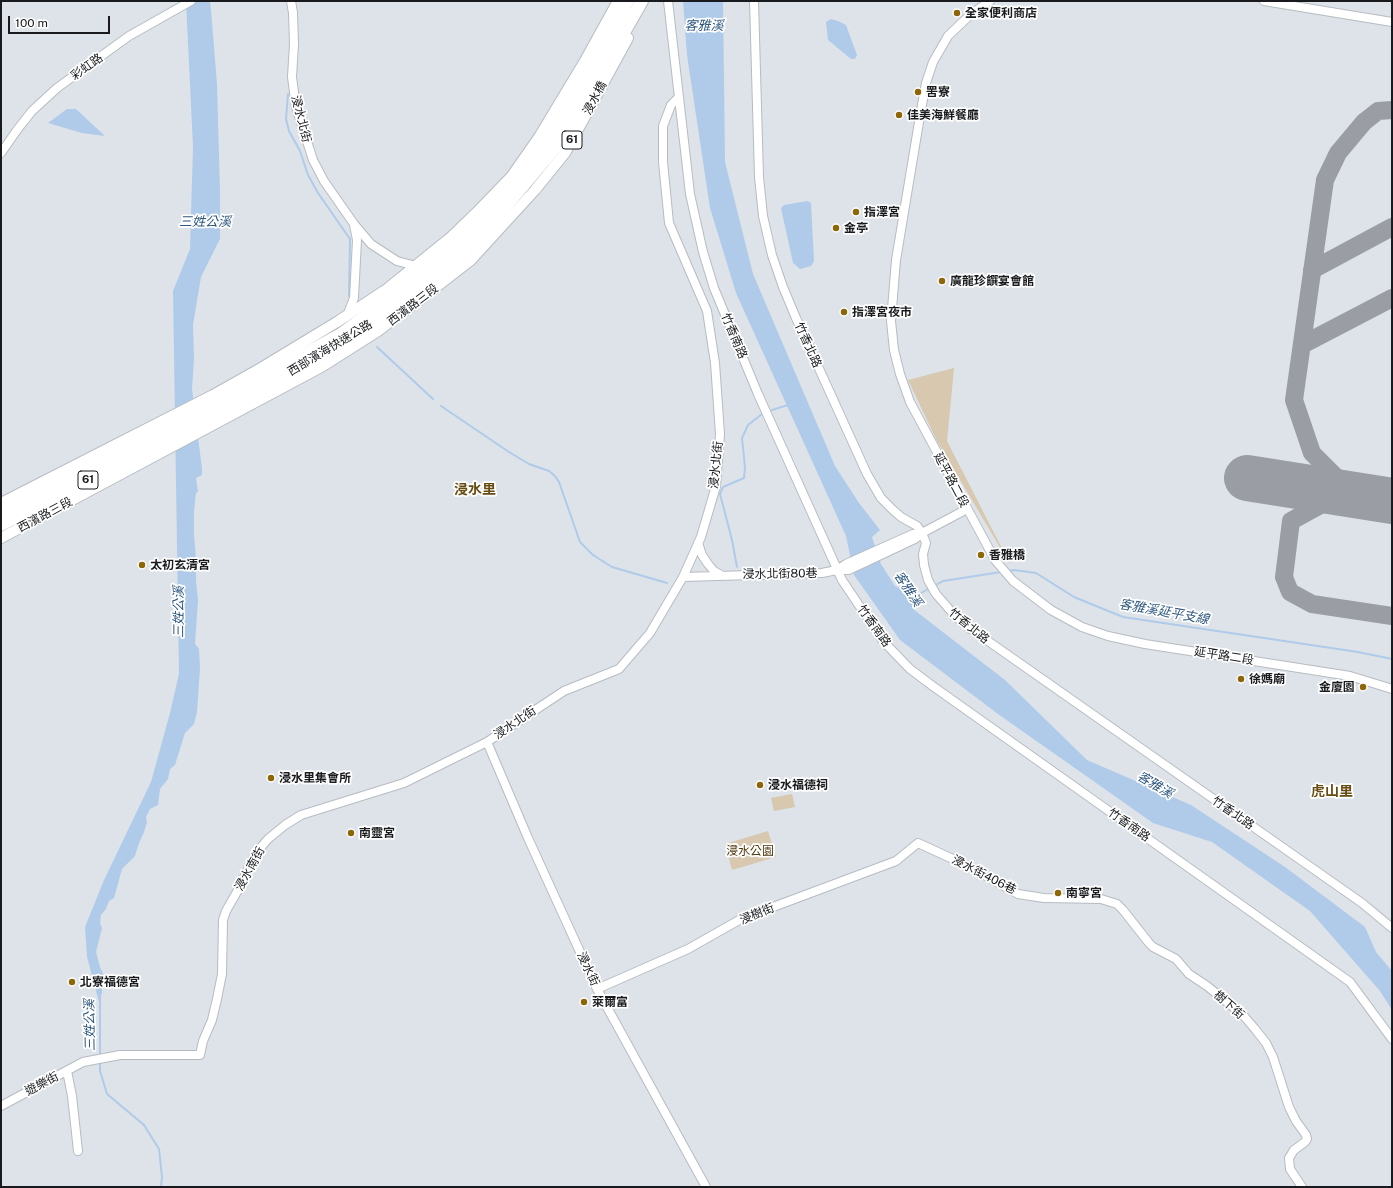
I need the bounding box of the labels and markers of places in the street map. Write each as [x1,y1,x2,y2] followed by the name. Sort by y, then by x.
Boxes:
[965,6,1037,20] place label: 全家便利商店
[952,8,962,18] marker: 全家便利商店
[926,85,950,99] place label: 罟寮
[913,87,923,97] marker: 罟寮
[907,108,979,122] place label: 佳美海鮮餐廳
[894,110,904,120] marker: 佳美海鮮餐廳
[864,205,900,219] place label: 指澤宮
[851,207,861,217] marker: 指澤宮
[844,221,868,235] place label: 金亭
[831,223,841,233] marker: 金亭
[950,274,1034,288] place label: 廣龍珍饌宴會館
[937,276,947,286] marker: 廣龍珍饌宴會館
[852,305,912,319] place label: 指澤宮夜市
[839,307,849,317] marker: 指澤宮夜市
[989,548,1025,562] place label: 香雅橋
[976,550,986,560] marker: 香雅橋
[150,558,210,572] place label: 太初玄清宮
[137,560,147,570] marker: 太初玄清宮
[1249,672,1285,686] place label: 徐媽廟
[1236,674,1246,684] marker: 徐媽廟
[1319,680,1355,694] place label: 金廈園
[1358,682,1368,692] marker: 金廈園
[279,771,351,785] place label: 浸水里集會所
[266,773,276,783] marker: 浸水里集會所
[768,778,828,792] place label: 浸水福德祠
[755,780,765,790] marker: 浸水福德祠
[359,826,395,840] place label: 南靈宮
[346,828,356,838] marker: 南靈宮
[1066,886,1102,900] place label: 南寧宮
[1053,888,1063,898] marker: 南寧宮
[80,975,140,989] place label: 北寮福德宮
[67,977,77,987] marker: 北寮福德宮
[592,995,628,1009] place label: 萊爾富
[579,997,589,1007] marker: 萊爾富

